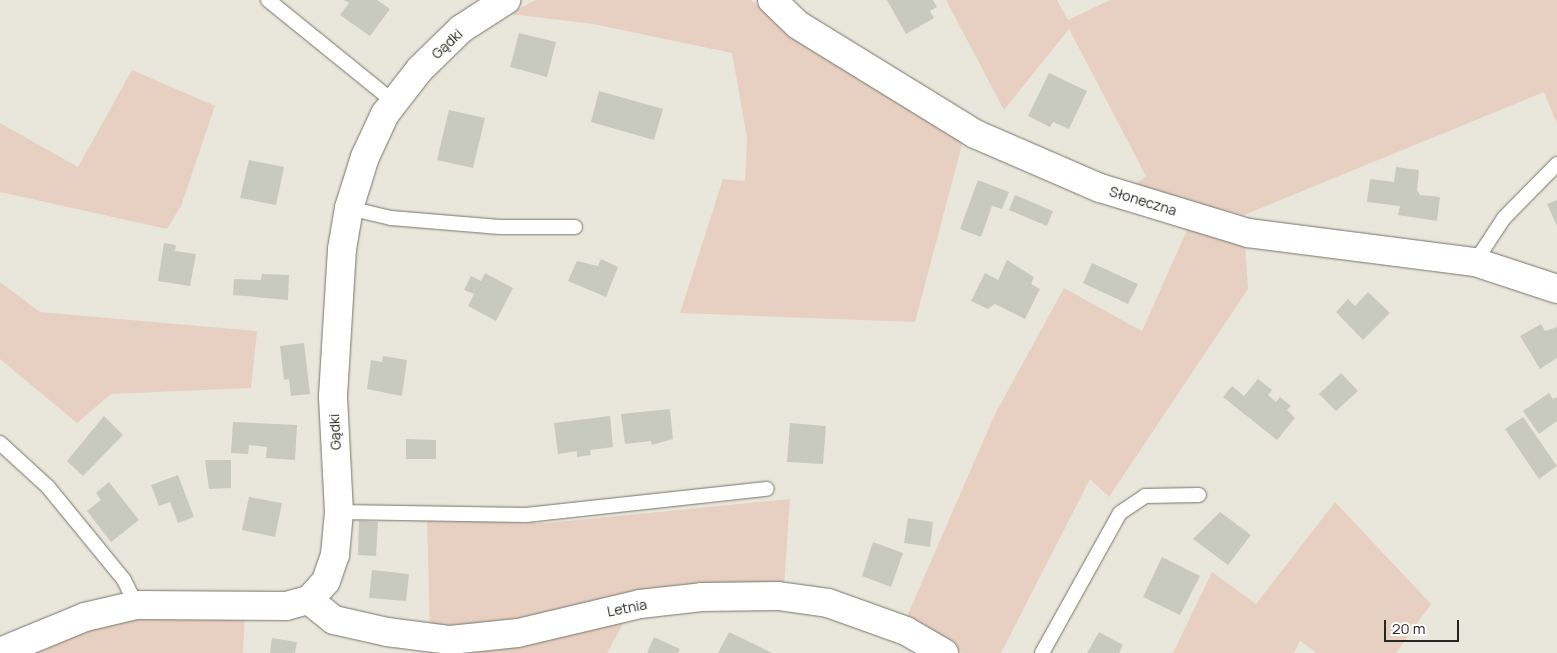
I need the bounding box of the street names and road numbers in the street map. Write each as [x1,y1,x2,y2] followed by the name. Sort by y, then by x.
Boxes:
[428,26,466,62] street label: Gądki
[1107,183,1179,219] street label: Słoneczna
[326,414,344,450] street label: Gądki
[606,596,648,620] street label: Letnia

